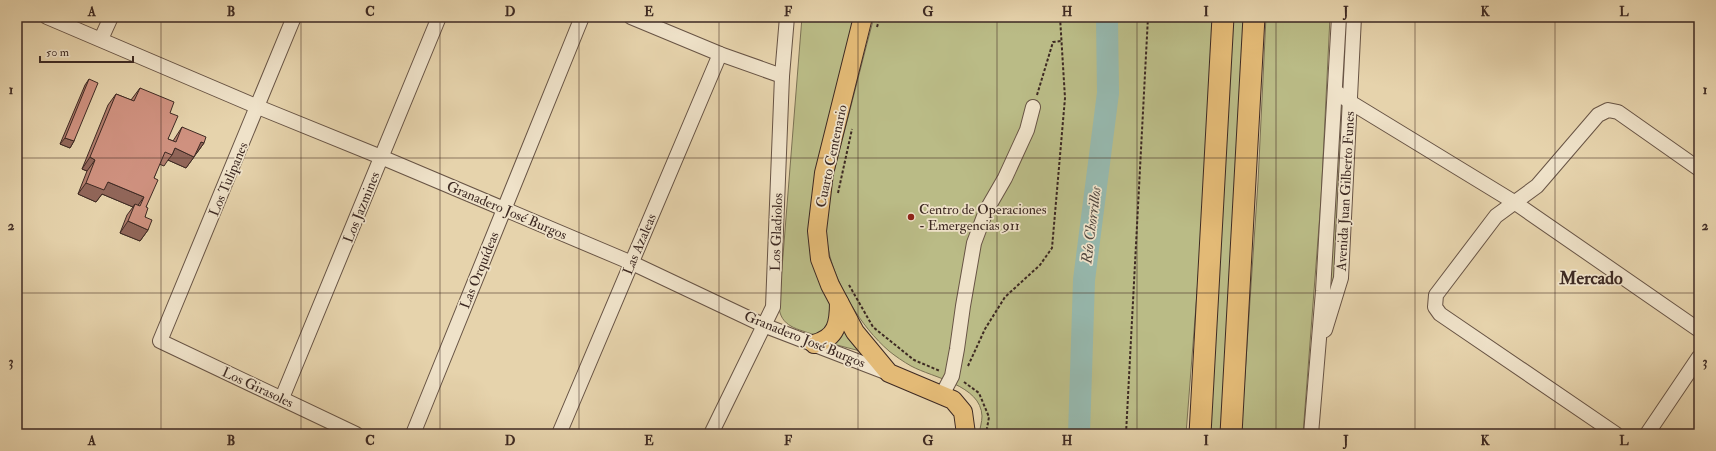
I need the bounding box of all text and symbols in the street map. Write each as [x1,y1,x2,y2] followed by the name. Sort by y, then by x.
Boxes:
[87,4,97,20] text: A
[227,4,235,20] text: B
[365,4,375,20] text: C
[505,4,516,20] text: D
[644,4,654,20] text: E
[784,4,793,20] text: F
[923,4,934,20] text: G
[1062,4,1073,20] text: H
[1203,4,1209,20] text: I
[1342,4,1349,21] text: J
[1480,4,1490,20] text: K
[1619,4,1629,20] text: L
[40,38,133,64] scale bar
[46,45,70,60] text: 50 m
[9,82,14,98] text: 1
[1703,82,1708,98] text: 1
[812,103,851,209] street label: Cuarto Centenario
[1333,110,1358,272] street label: Avenida Juan Gilberto Funes
[205,139,253,219] street label: Los Tulipanes
[340,169,383,245] street label: Los Jazmines
[444,177,570,244] street label: Granadero José Burgos
[1077,185,1106,266] water label: Río Chorrillos
[767,193,786,271] street label: Los Gladiolos
[919,201,1047,234] place label: Centro de Operaciones - Emergencias 911
[619,211,660,277] street label: Las Azaleas
[906,212,916,222] marker: Centro de Operaciones - Emergencias 911
[8,218,15,234] text: 2
[1702,218,1709,234] text: 2
[456,229,503,311] street label: Las Orquídeas
[1558,267,1623,290] district label: Mercado
[742,307,868,372] street label: Granadero José Burgos
[9,354,14,370] text: 3
[1703,354,1708,370] text: 3
[219,364,296,411] street label: Los Girasoles
[87,433,97,449] text: A
[227,433,235,449] text: B
[365,433,375,449] text: C
[505,433,516,449] text: D
[644,433,654,449] text: E
[784,433,793,449] text: F
[923,433,934,449] text: G
[1062,433,1073,449] text: H
[1203,433,1209,449] text: I
[1342,433,1349,450] text: J
[1480,433,1490,449] text: K
[1619,433,1629,449] text: L

